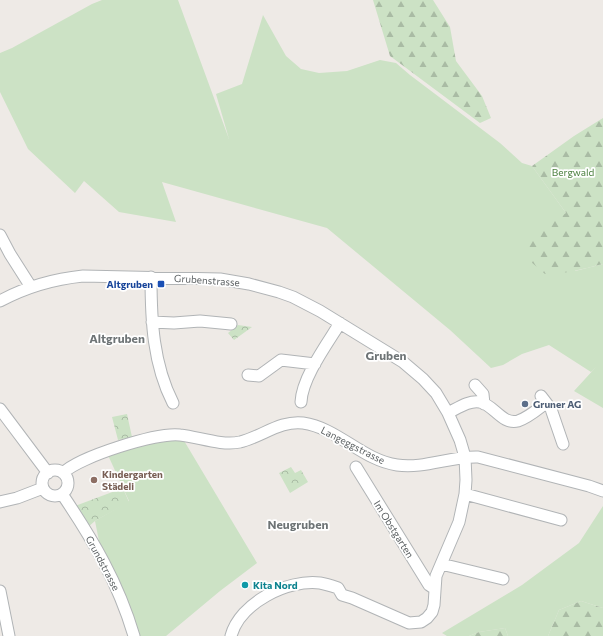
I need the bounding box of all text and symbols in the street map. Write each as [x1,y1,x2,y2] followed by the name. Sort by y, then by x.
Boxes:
[552,166,595,178] park label: Bergwald
[174,272,240,288] street label: Grubenstrasse
[107,278,153,290] place label: Altgruben
[156,279,166,289] marker: Altgruben
[89,331,145,345] district label: Altgruben
[366,348,407,362] district label: Gruben
[533,398,581,410] place label: Gruner AG
[520,399,530,409] marker: Gruner AG
[319,424,387,466] street label: Langeggstrasse
[102,468,163,492] place label: Kindergarten Städeli
[89,475,99,485] marker: Kindergarten Städeli
[372,498,416,560] street label: Im Obstgarten
[268,517,329,531] district label: Neugruben
[83,533,123,593] street label: Grundstrasse
[253,579,298,591] place label: Kita Nord
[240,580,250,590] marker: Kita Nord

